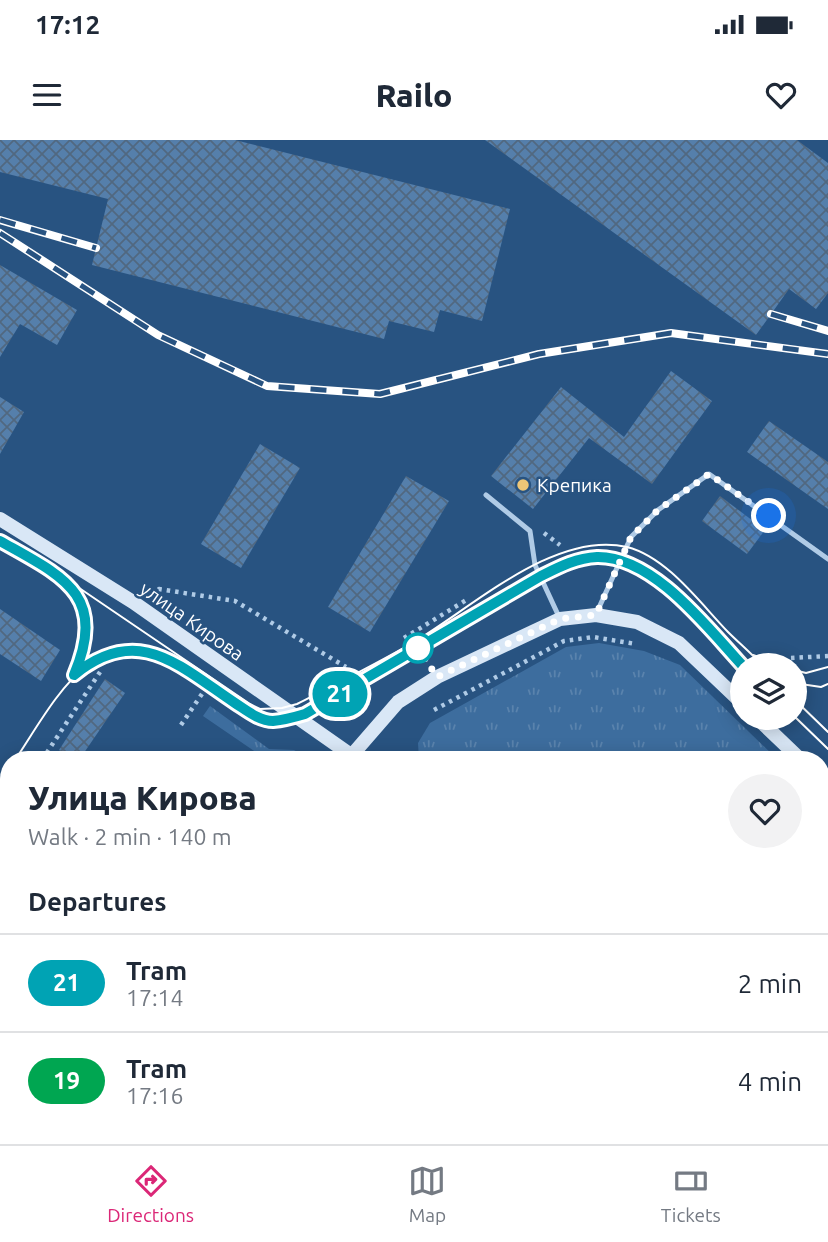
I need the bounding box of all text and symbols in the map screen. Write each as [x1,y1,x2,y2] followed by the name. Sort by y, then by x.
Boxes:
[35,10,100,39] text: 17:12
[28,76,66,114] icon: menu
[762,76,800,114] icon: heart
[375,77,453,113] text: Railo
[537,474,612,496] place label: Крепика
[515,477,531,493] marker: Крепика
[751,498,786,533] your location
[136,577,248,665] street label: улица Кирова
[403,633,433,663] unlabelled marker
[730,653,807,730] map controls
[730,653,807,730] button: layers
[308,671,372,717] line badge: 21
[326,680,354,707] text: 21
[728,774,802,848] button: heart
[28,779,257,816] text: Улица Кирова
[28,824,232,849] text: Walk · 2 min · 140 m
[28,887,166,916] text: Departures
[126,956,187,985] text: Tram
[53,969,80,996] text: 21
[738,969,802,998] text: 2 min
[126,985,184,1010] text: 17:14
[126,1054,187,1083] text: Tram
[53,1067,80,1094] text: 19
[738,1067,802,1096] text: 4 min
[126,1083,184,1108] text: 17:16
[107,1162,194,1226] tab: Directions
[408,1162,446,1226] tab: Map
[661,1162,721,1226] tab: Tickets

